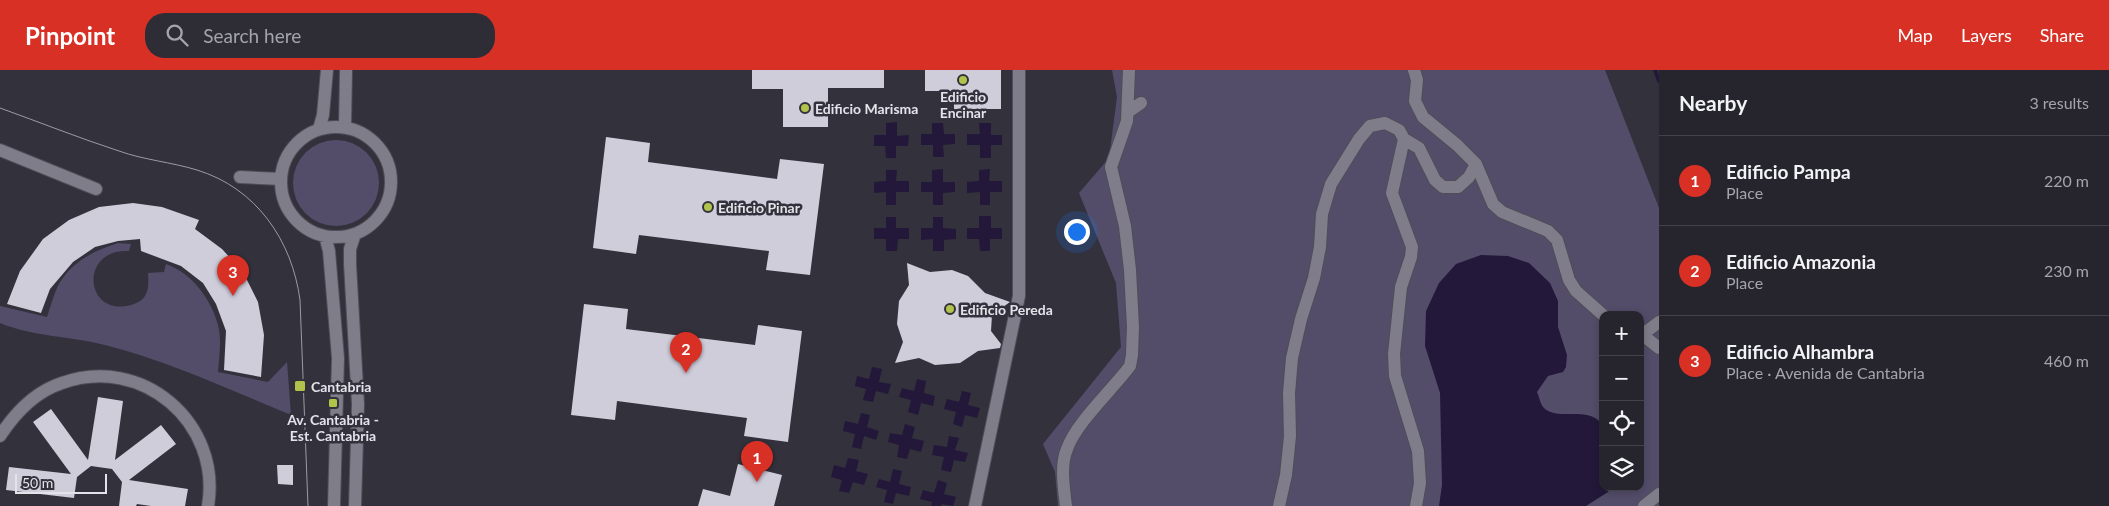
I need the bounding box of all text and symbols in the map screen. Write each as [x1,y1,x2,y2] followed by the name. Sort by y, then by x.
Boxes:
[145,13,495,58] search box
[25,21,115,50] text: Pinpoint
[163,21,191,49] icon: search
[203,24,301,47] text: Search here
[1897,24,1933,46] text: Map
[1961,24,2012,46] text: Layers
[2040,24,2084,46] text: Share
[957,74,969,86] marker: Edificio Encinar
[940,88,987,121] place label: Edificio Encinar
[1679,90,1747,115] text: Nearby
[2029,93,2089,112] text: 3 results
[815,100,918,117] place label: Edificio Marisma
[799,102,811,114] marker: Edificio Marisma
[1726,160,1851,183] text: Edificio Pampa
[1690,171,1700,190] text: 1
[2044,171,2089,190] text: 220 m
[1726,183,1763,202] text: Place
[718,199,801,216] place label: Edificio Pinar
[702,201,714,213] marker: Edificio Pinar
[1064,219,1090,245] your location
[1726,250,1876,273] text: Edificio Amazonia
[217,255,249,296] pin: 3
[1690,261,1700,280] text: 2
[2044,261,2089,280] text: 230 m
[1726,273,1763,292] text: Place
[960,301,1053,318] place label: Edificio Pereda
[944,303,956,315] marker: Edificio Pereda
[1599,311,1644,491] map controls
[1599,311,1644,356] button: +
[670,332,702,373] pin: 2
[1726,340,1874,363] text: Edificio Alhambra
[1690,351,1700,370] text: 3
[2044,351,2089,370] text: 460 m
[1599,356,1644,401] button: −
[1726,363,1925,382] text: Place · Avenida de Cantabria
[311,378,371,395] place label: Cantabria
[293,379,307,393] marker: Cantabria
[327,397,339,409] marker: Av. Cantabria - Est. Cantabria
[1599,401,1644,446] button: locate
[286,411,379,444] place label: Av. Cantabria - Est. Cantabria
[741,441,773,482] pin: 1
[1599,446,1644,491] button: layers
[15,471,108,494] scale bar
[22,474,53,491] text: 50 m

